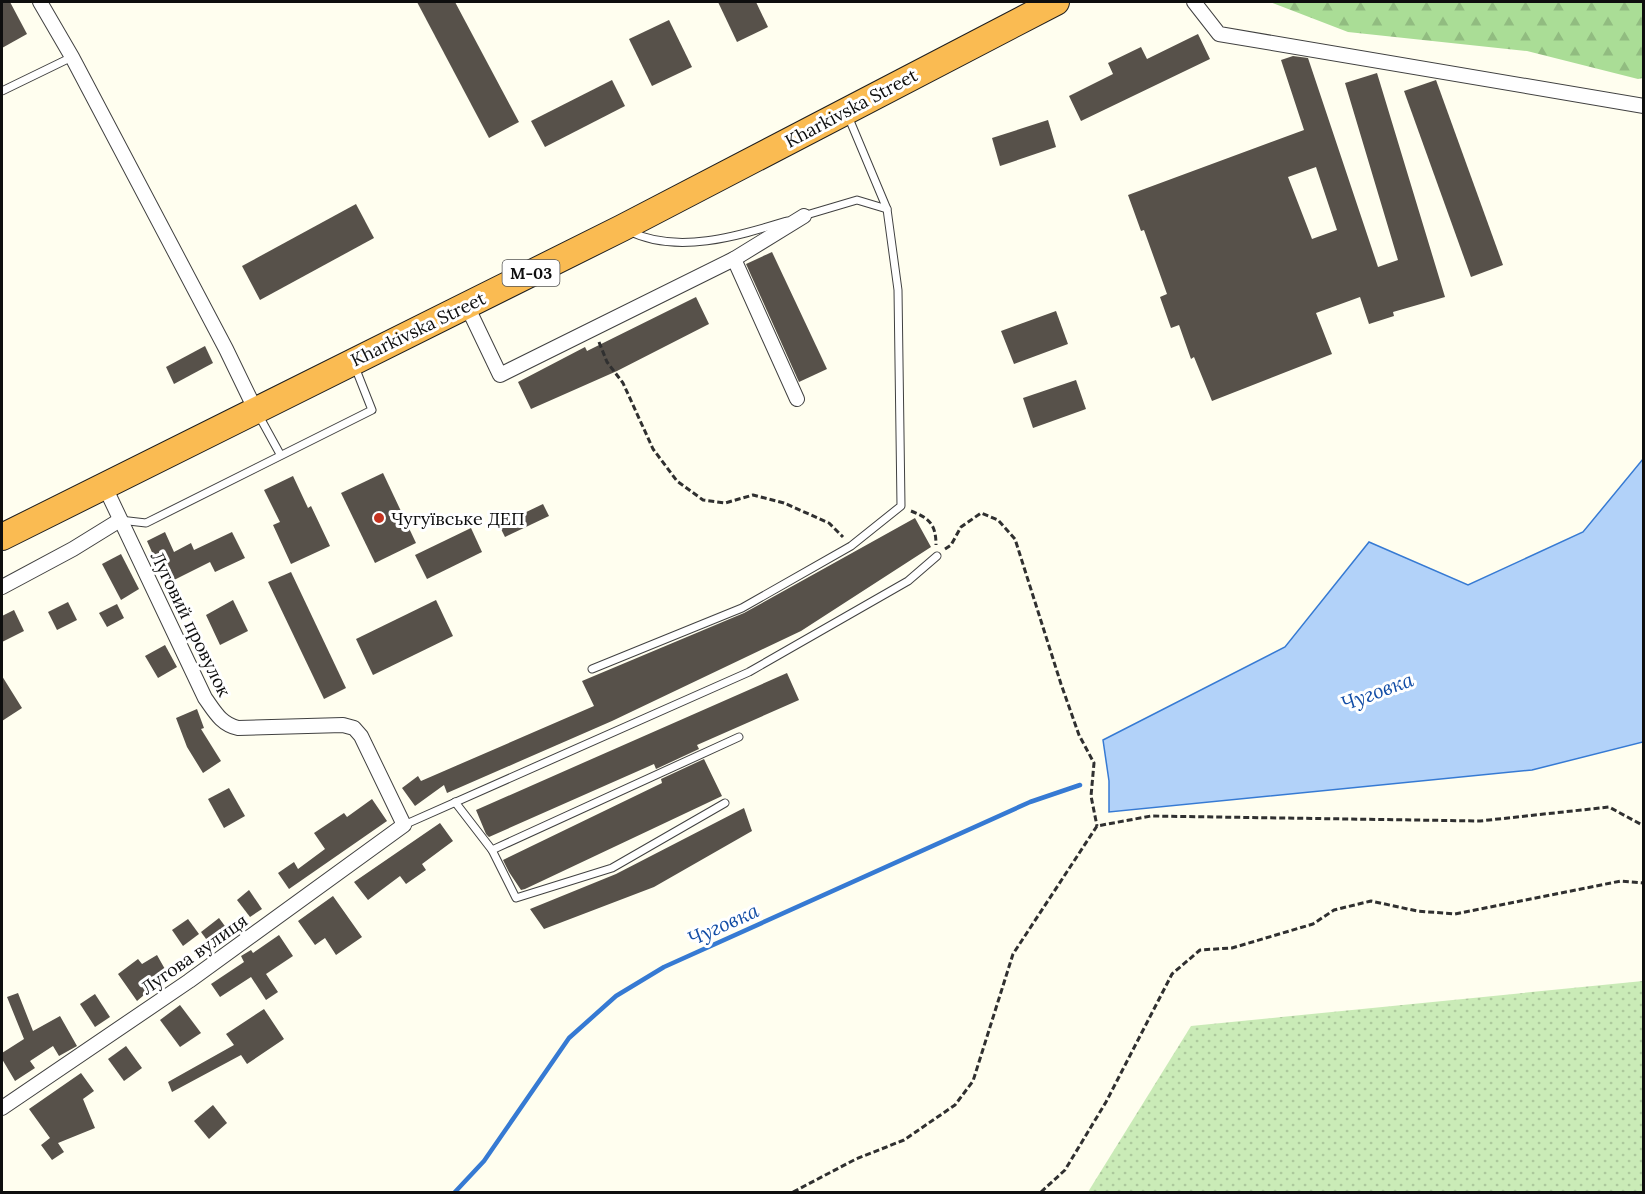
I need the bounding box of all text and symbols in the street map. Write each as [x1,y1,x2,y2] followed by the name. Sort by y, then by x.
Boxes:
[781,63,921,153] street label: Kharkivska Street
[502,260,560,286] road number: М-03
[347,286,489,372] street label: Kharkivska Street
[391,507,525,530] place label: Чугуївське ДЕП
[372,511,386,525] marker: Чугуївське ДЕП
[146,548,236,701] street label: Луговий провулок
[1337,666,1417,716] water label: Чуговка
[684,897,762,951] water label: Чуговка
[136,909,252,999] street label: Лугова вулиця

